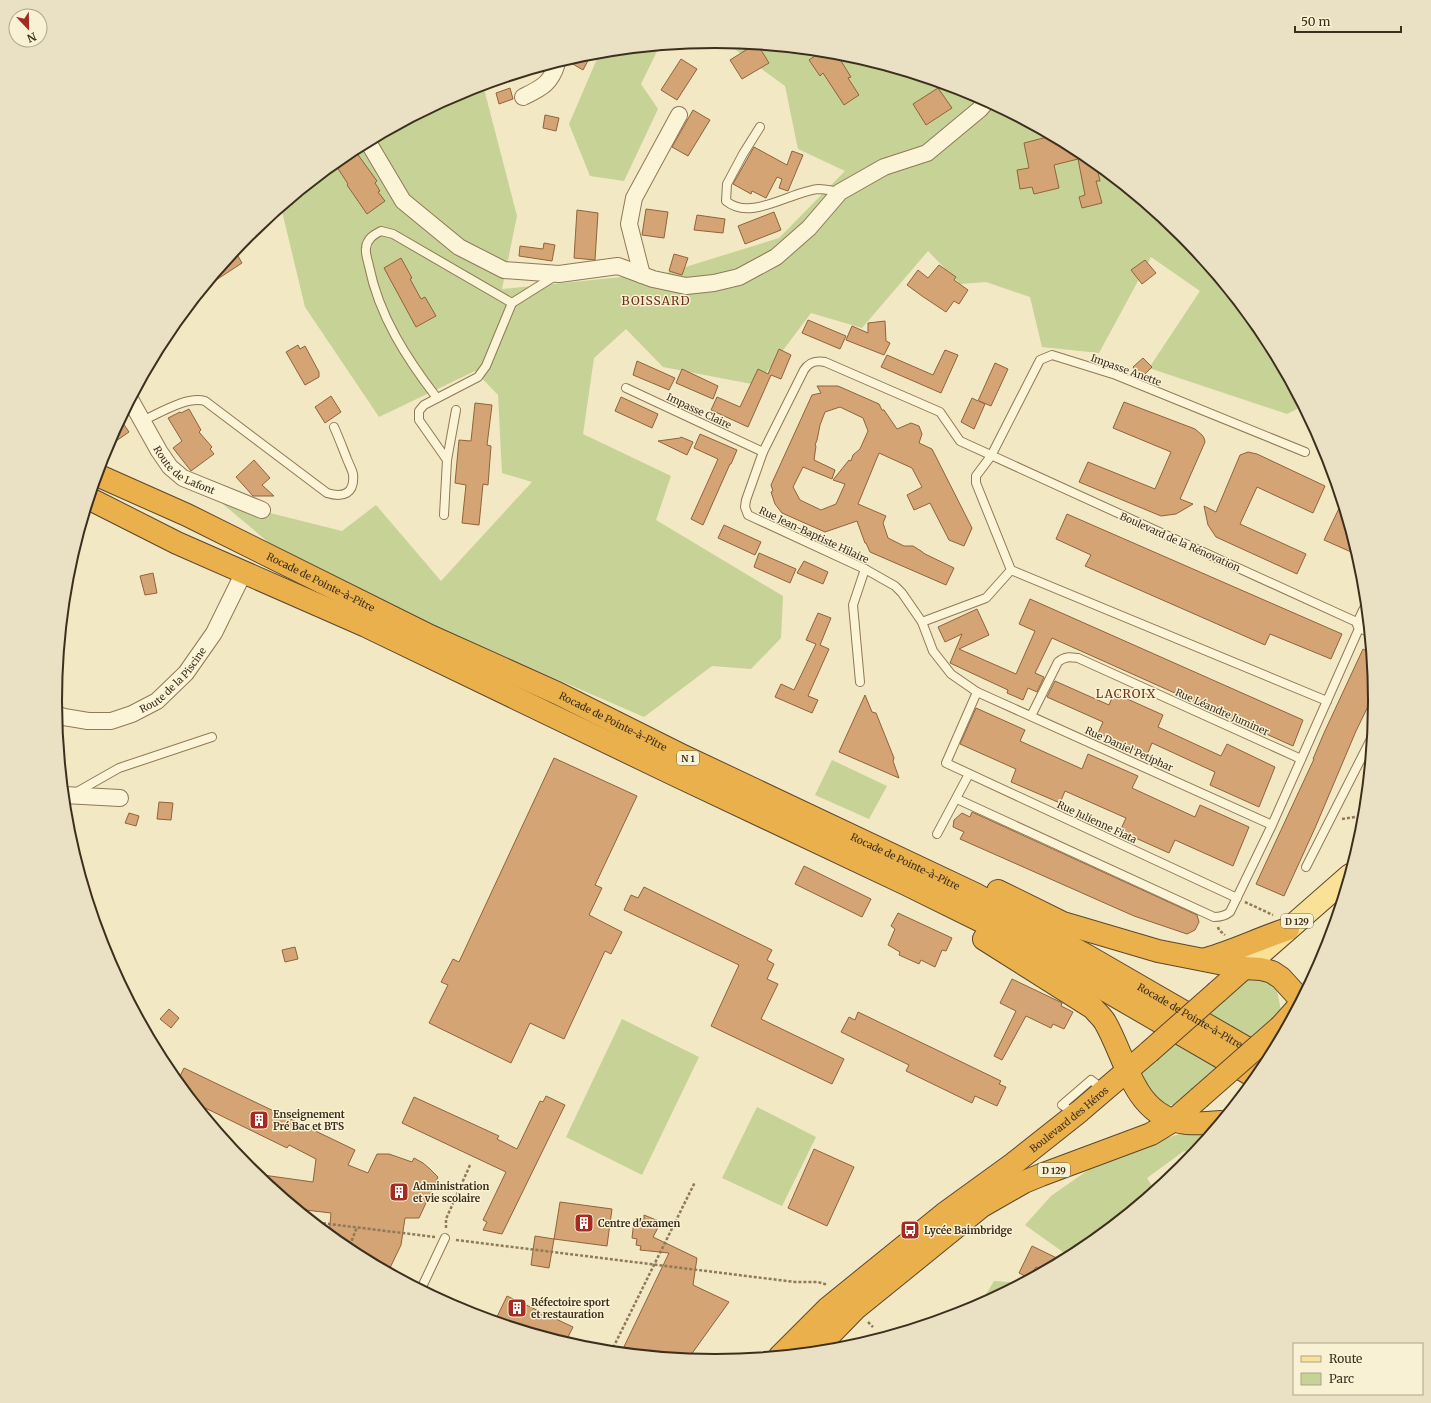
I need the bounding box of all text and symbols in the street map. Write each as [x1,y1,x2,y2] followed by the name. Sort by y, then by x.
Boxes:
[8,8,48,48] north arrow
[1295,8,1401,34] scale bar
[1301,14,1330,29] text: 50 m
[25,29,38,46] text: N
[622,293,690,308] district label: BOISSARD
[1089,351,1163,389] street label: Impasse Anette
[664,390,734,432] street label: Impasse Claire
[151,443,217,497] street label: Route de Lafont
[757,504,871,566] street label: Rue Jean-Baptiste Hilaire
[1118,510,1243,575] street label: Boulevard de la Rénovation
[265,549,377,614] street label: Rocade de Pointe-à-Pitre
[137,644,209,716] street label: Route de la Piscine
[1173,685,1271,739] street label: Rue Léandre Juminer
[1096,686,1156,701] district label: LACROIX
[557,689,669,754] street label: Rocade de Pointe-à-Pitre
[1083,724,1176,774] street label: Rue Daniel Petiphar
[677,751,699,765] road number: N 1
[1055,798,1139,846] street label: Rue Julienne Fiata
[849,830,962,892] street label: Rocade de Pointe-à-Pitre
[1281,914,1313,928] road number: D 129
[1135,980,1245,1051] street label: Rocade de Pointe-à-Pitre
[1027,1083,1111,1155] street label: Boulevard des Héros
[273,1108,345,1133] place label: Enseignement Pré Bac et BTS
[248,1109,270,1131] building icon: Enseignement Pré Bac et BTS
[1038,1163,1070,1177] road number: D 129
[412,1180,489,1205] place label: Administration et vie scolaire
[388,1181,410,1203] building icon: Administration et vie scolaire
[573,1212,595,1234] building icon: Centre d'examen
[598,1217,680,1230] place label: Centre d'examen
[899,1219,921,1241] bus stop icon: Lycée Baimbridge
[924,1224,1013,1237] place label: Lycée Baimbridge
[531,1296,610,1321] place label: Réfectoire sport et restauration
[506,1297,528,1319] building icon: Réfectoire sport et restauration
[1293,1343,1423,1395] legend
[1329,1351,1362,1366] text: Route
[1329,1371,1354,1386] text: Parc

